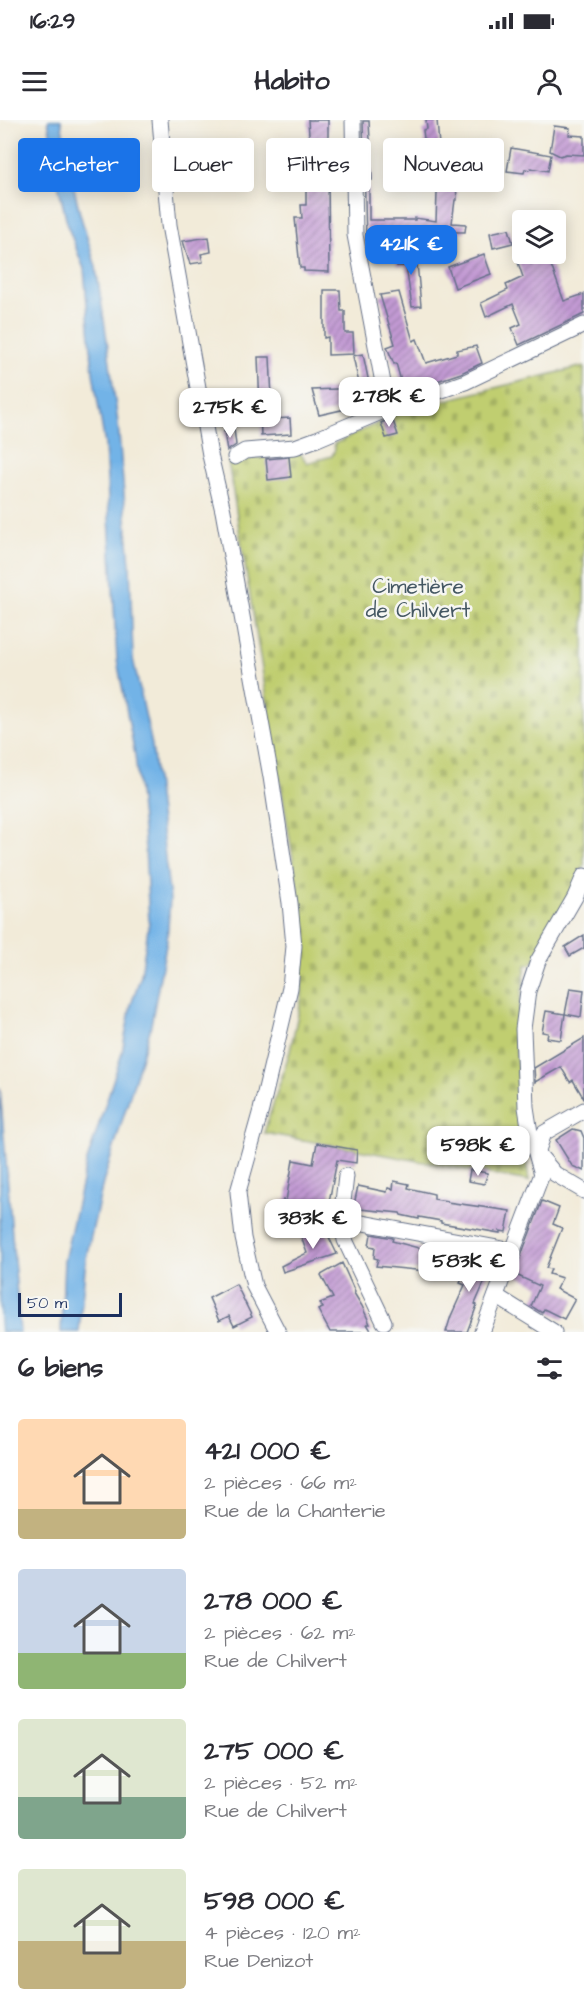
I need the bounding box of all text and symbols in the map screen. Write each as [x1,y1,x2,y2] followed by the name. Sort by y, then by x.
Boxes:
[30,6,75,37] text: 16:29
[254,62,330,100] text: Habito
[18,65,51,98] icon: menu
[533,65,566,98] icon: person
[18,138,140,192] chip: Acheter
[152,138,254,192] chip: Louer
[266,138,371,192] chip: Filtres
[383,138,504,192] chip: Nouveau
[512,210,566,264] map controls
[512,210,566,264] button: layers
[362,225,460,276] pin: 421K €
[379,230,443,258] text: 421K €
[340,377,438,428] pin: 278K €
[353,382,425,410] text: 278K €
[181,388,279,439] pin: 275K €
[193,393,267,421] text: 275K €
[366,572,471,625] park label: Cimetière de Chilvert
[429,1126,527,1177] pin: 598K €
[441,1131,515,1159] text: 598K €
[264,1199,362,1250] pin: 383K €
[278,1204,348,1232] text: 383K €
[420,1242,518,1293] pin: 583K €
[432,1247,506,1275] text: 583K €
[18,1290,122,1318] scale bar
[27,1292,67,1314] text: 50 m
[18,1350,103,1386] text: 6 biens
[533,1352,566,1385] icon: filters
[204,1433,331,1469] text: 421 000 €
[66,1443,138,1515] icon: home
[204,1469,357,1497] text: 2 pièces · 66 m²
[204,1497,386,1525] text: Rue de la Chanterie
[204,1583,342,1619] text: 278 000 €
[66,1593,138,1665] icon: home
[204,1619,356,1647] text: 2 pièces · 62 m²
[204,1647,347,1675] text: Rue de Chilvert
[204,1733,344,1769] text: 275 000 €
[66,1743,138,1815] icon: home
[204,1769,357,1797] text: 2 pièces · 52 m²
[204,1797,347,1825] text: Rue de Chilvert
[204,1883,345,1919] text: 598 000 €
[66,1893,138,1965] icon: home
[204,1919,361,1947] text: 4 pièces · 120 m²
[204,1947,313,1975] text: Rue Denizot

